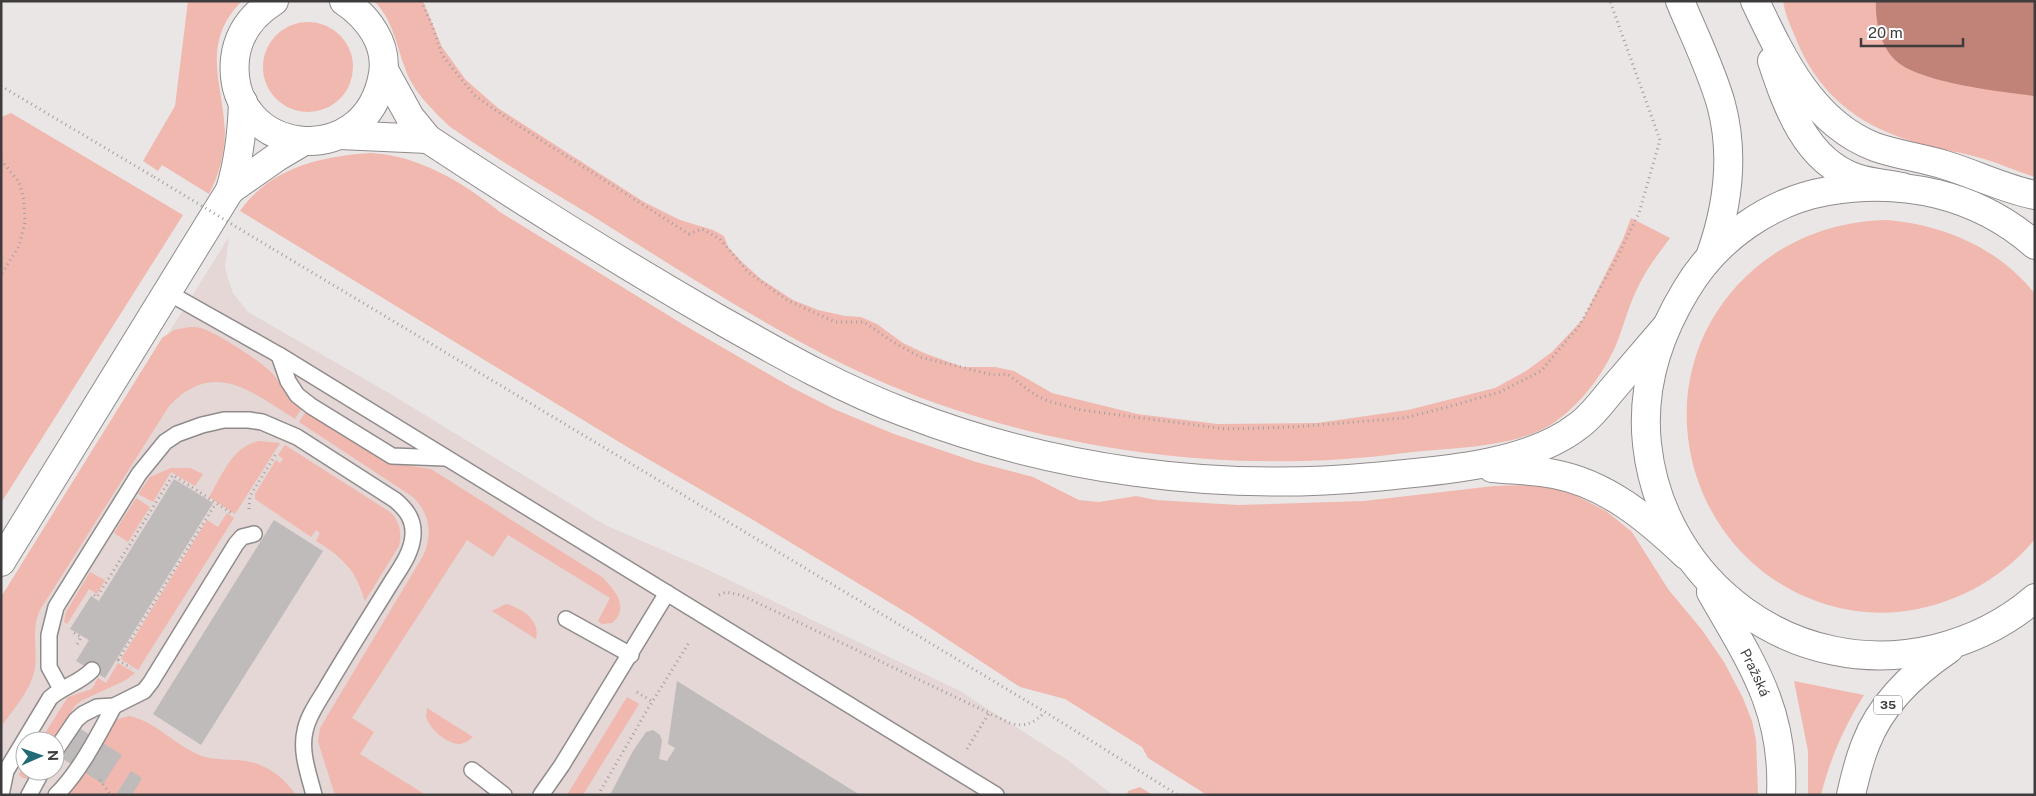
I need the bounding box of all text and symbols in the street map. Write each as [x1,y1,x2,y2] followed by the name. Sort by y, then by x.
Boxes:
[1861,15,1964,47] scale bar
[1868,24,1903,41] text: 20 m
[1737,646,1773,699] street label: Pražská
[1874,696,1902,714] road number: 35
[15,731,65,781] north arrow
[45,750,61,761] text: N

